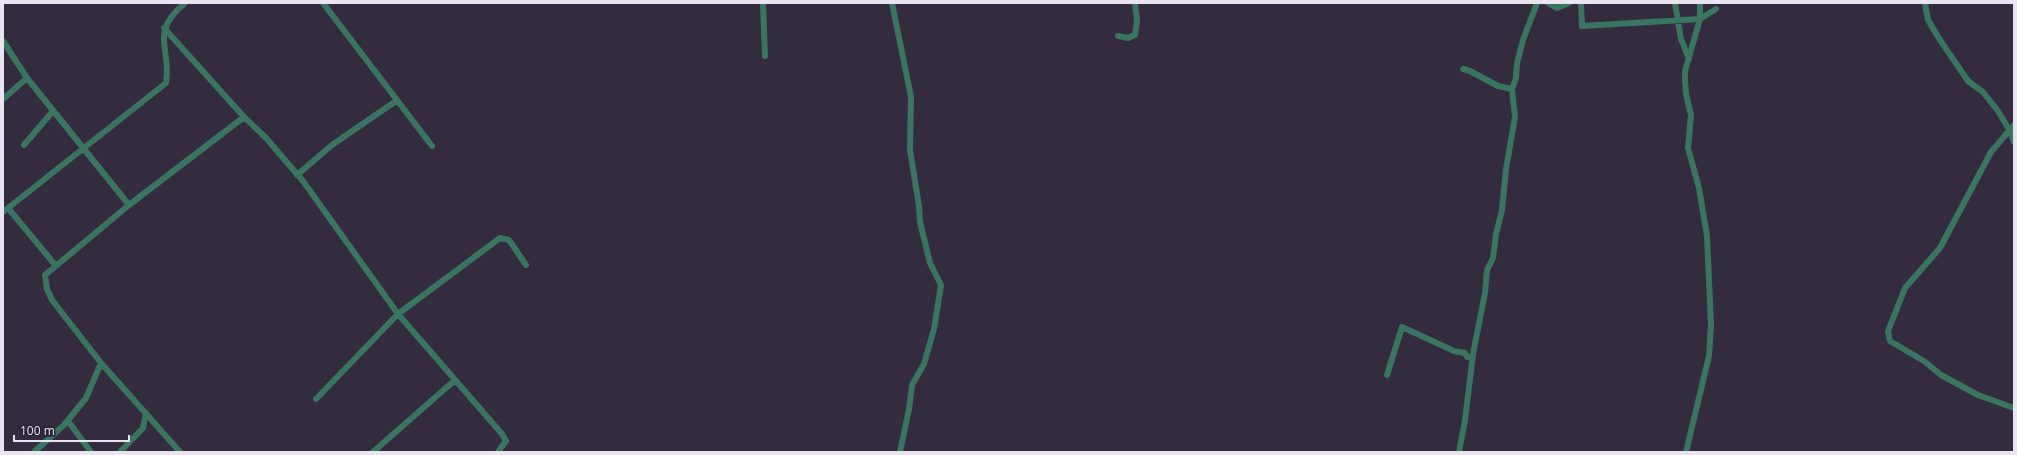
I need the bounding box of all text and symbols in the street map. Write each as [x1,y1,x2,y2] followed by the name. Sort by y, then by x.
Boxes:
[14,417,129,443] scale bar
[20,422,55,439] text: 100 m

